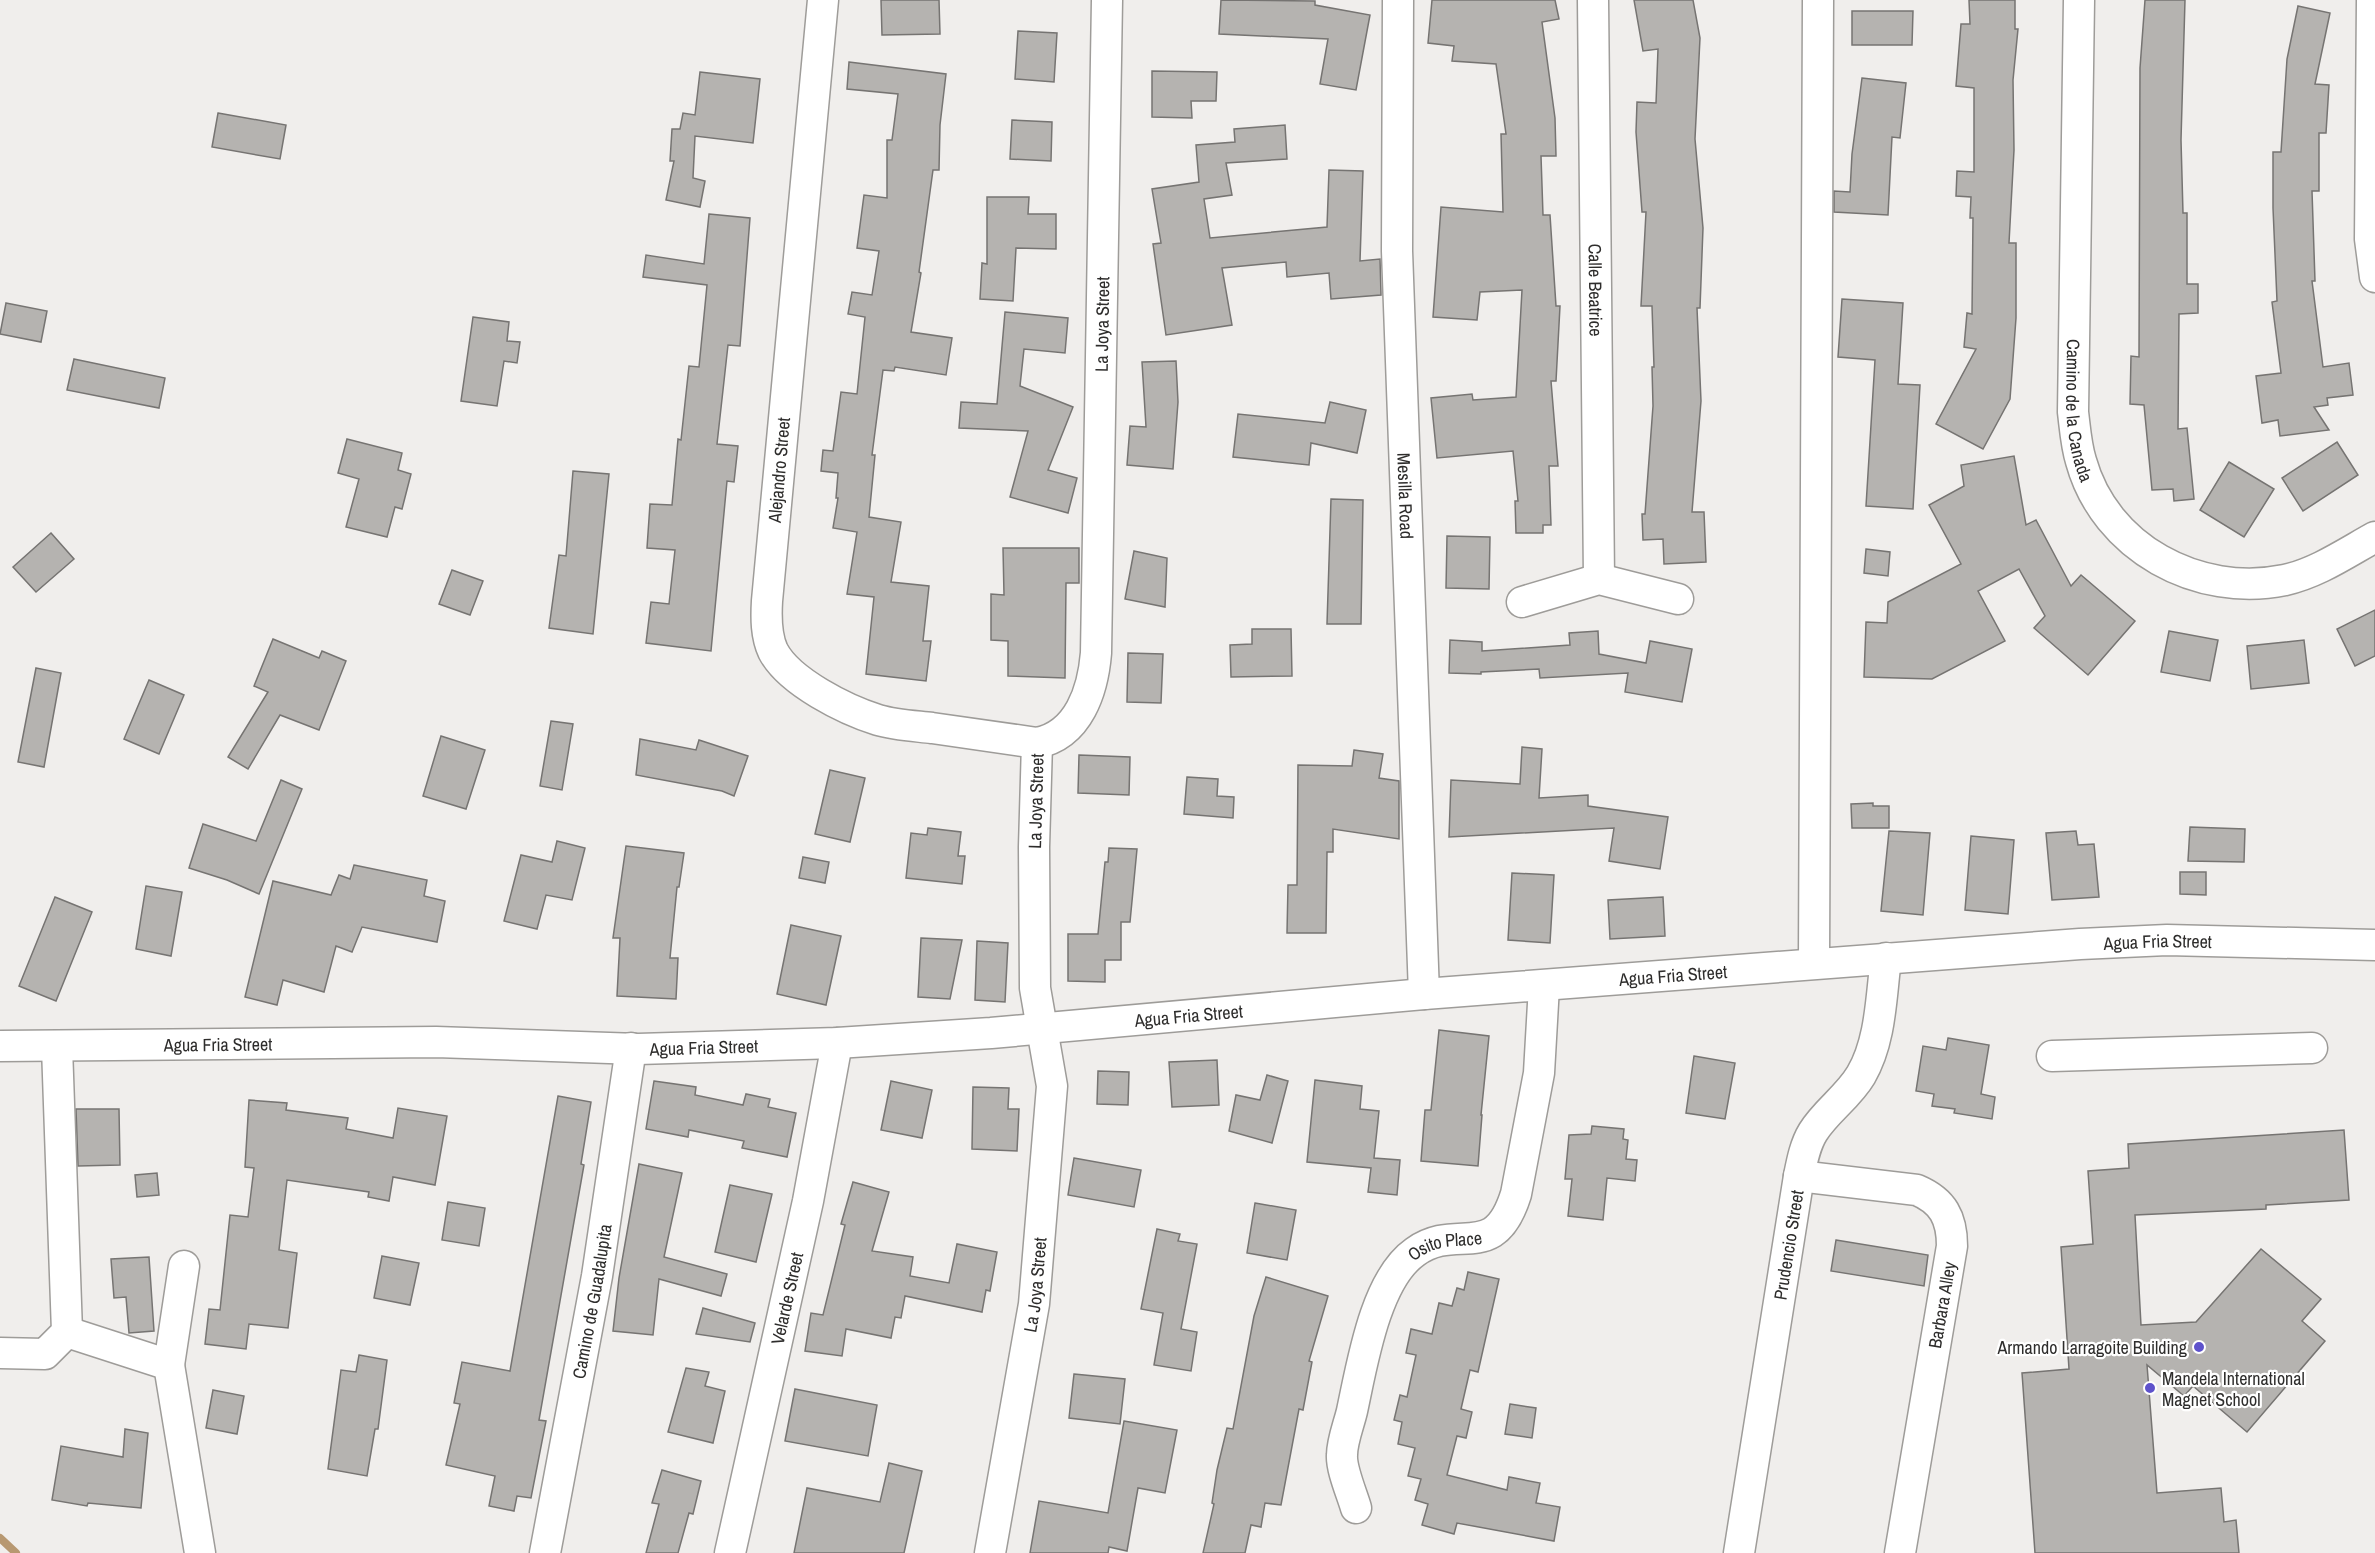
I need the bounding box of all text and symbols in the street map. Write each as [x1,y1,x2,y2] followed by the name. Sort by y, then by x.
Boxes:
[1583,243,1609,337] street label: Calle Beatrice
[1088,276,1115,372] street label: La Joya Street
[2061,339,2100,486] street label: Camino de la Canada
[762,416,796,525] street label: Alejandro Street
[1392,452,1420,539] street label: Mesilla Road
[1021,753,1049,849] street label: La Joya Street
[2102,927,2212,955] street label: Agua Fria Street
[1617,958,1728,992] street label: Agua Fria Street
[1133,998,1244,1033] street label: Agua Fria Street
[163,1031,272,1057] street label: Agua Fria Street
[648,1033,758,1061] street label: Agua Fria Street
[1767,1188,1809,1302] street label: Prudencio Street
[565,1222,617,1381] street label: Camino de Guadalupita
[1402,1224,1484,1266] street label: Osito Place
[1017,1236,1052,1334] street label: La Joya Street
[764,1250,809,1347] street label: Velarde Street
[1922,1259,1962,1350] street label: Barbara Alley
[1996,1335,2188,1360] place label: Armando Larragoite Building
[2192,1340,2206,1354] marker: Armando Larragoite Building
[2162,1366,2305,1412] place label: Mandela International Magnet School
[2143,1381,2157,1395] marker: Mandela International Magnet School

